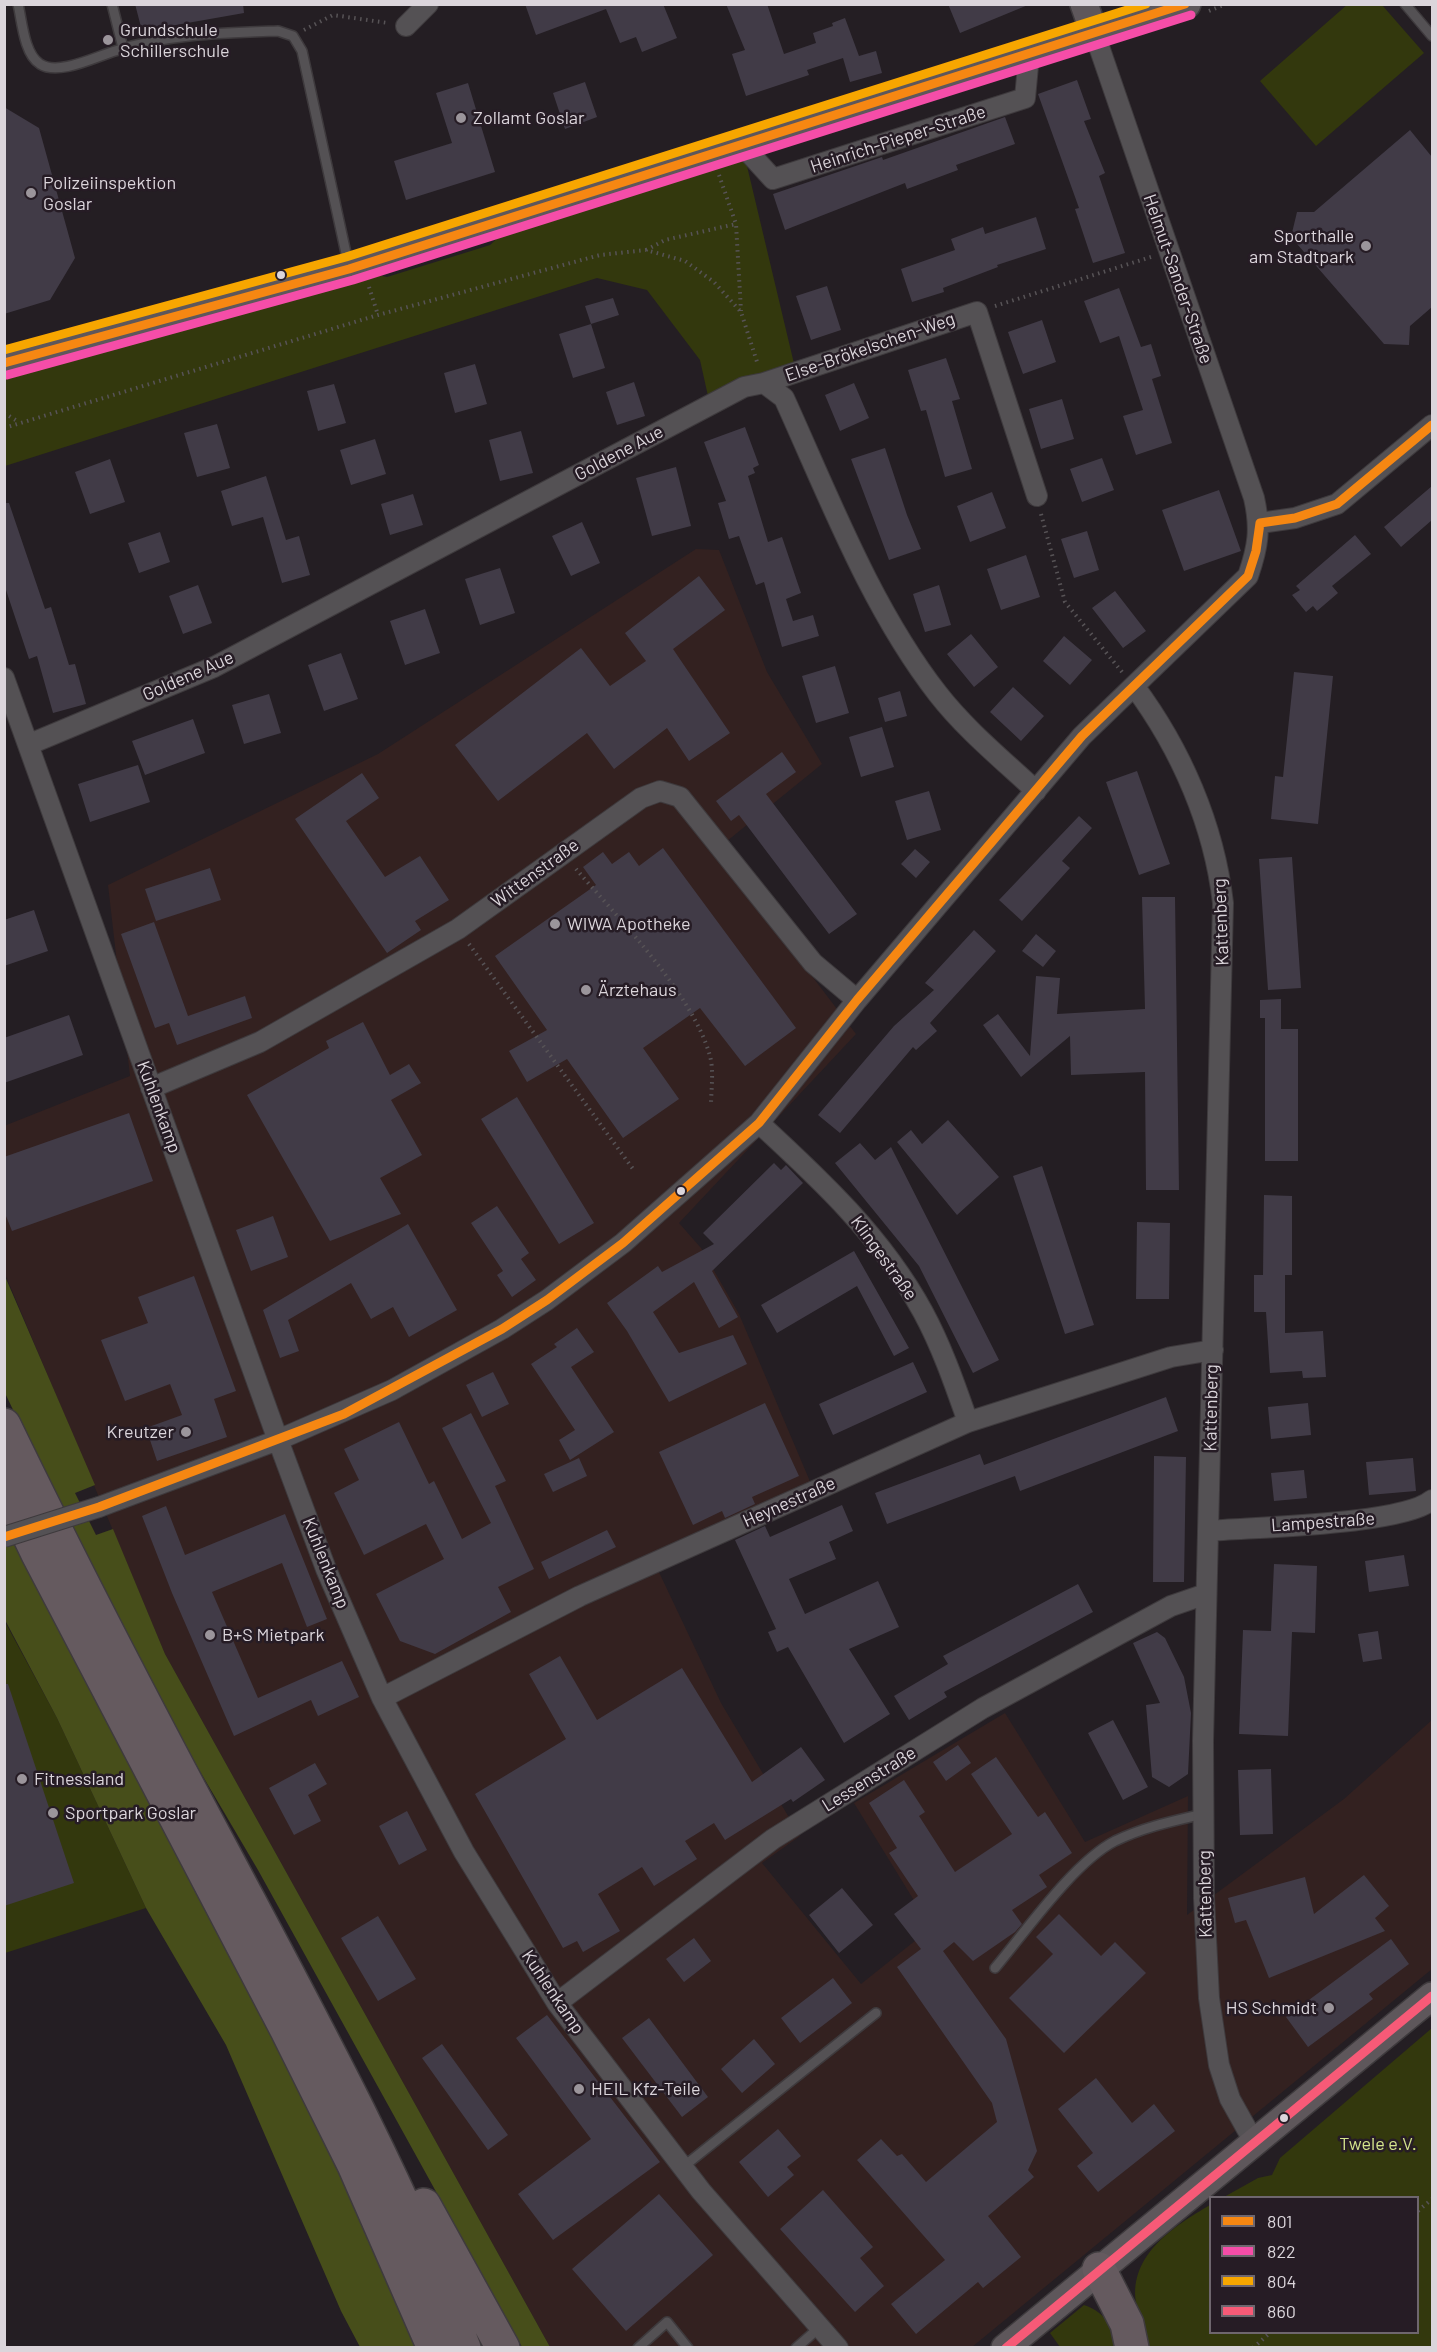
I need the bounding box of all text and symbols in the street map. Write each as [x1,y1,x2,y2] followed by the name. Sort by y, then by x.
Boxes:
[120,19,230,62] place label: Grundschule Schillerschule
[101,33,115,47] marker: Grundschule Schillerschule
[808,100,988,178] street label: Heinrich-Pieper-Straße
[473,107,585,129] place label: Zollamt Goslar
[454,111,468,125] marker: Zollamt Goslar
[43,172,176,214] place label: Polizeiinspektion Goslar
[24,186,38,200] marker: Polizeiinspektion Goslar
[1139,191,1217,367] street label: Helmut-Sander-Straße
[1249,225,1354,268] place label: Sporthalle am Stadtpark
[1359,239,1373,253] marker: Sporthalle am Stadtpark
[275,269,287,281] unlabelled marker
[782,308,958,386] street label: Else-Brökelschen-Weg
[571,421,667,485] street label: Goldene Aue
[139,646,237,706] street label: Goldene Aue
[487,834,583,912] street label: Wittenstraße
[1209,878,1233,966] street label: Kattenberg
[567,913,691,935] place label: WIWA Apotheke
[548,917,562,931] marker: WIWA Apotheke
[598,979,677,1001] place label: Ärztehaus
[579,983,593,997] marker: Ärztehaus
[132,1058,186,1156] street label: Kuhlenkamp
[675,1185,687,1197] unlabelled marker
[846,1212,922,1304] street label: Klingestraße
[1199,1364,1223,1452] street label: Kattenberg
[107,1421,174,1443] place label: Kreutzer
[179,1425,193,1439] marker: Kreutzer
[739,1472,839,1532] street label: Heynestraße
[1270,1508,1376,1536] street label: Lampestraße
[298,1514,354,1612] street label: Kuhlenkamp
[222,1624,325,1646] place label: B+S Mietpark
[203,1628,217,1642] marker: B+S Mietpark
[818,1742,920,1816] street label: Lessenstraße
[34,1768,124,1790] place label: Fitnessland
[15,1772,29,1786] marker: Fitnessland
[65,1802,196,1824] place label: Sportpark Goslar
[46,1806,60,1820] marker: Sportpark Goslar
[1193,1850,1217,1938] street label: Kattenberg
[517,1946,589,2038] street label: Kuhlenkamp
[1226,1997,1317,2019] place label: HS Schmidt
[1322,2001,1336,2015] marker: HS Schmidt
[591,2078,701,2100] place label: HEIL Kfz-Teile
[572,2082,586,2096] marker: HEIL Kfz-Teile
[1278,2112,1290,2124] unlabelled marker
[1339,2133,1417,2155] park label: Twele e.V.
[1209,2196,1419,2334] legend
[1267,2210,1292,2232] text: 801
[1267,2240,1296,2262] text: 822
[1267,2270,1296,2292] text: 804
[1267,2300,1296,2322] text: 860

